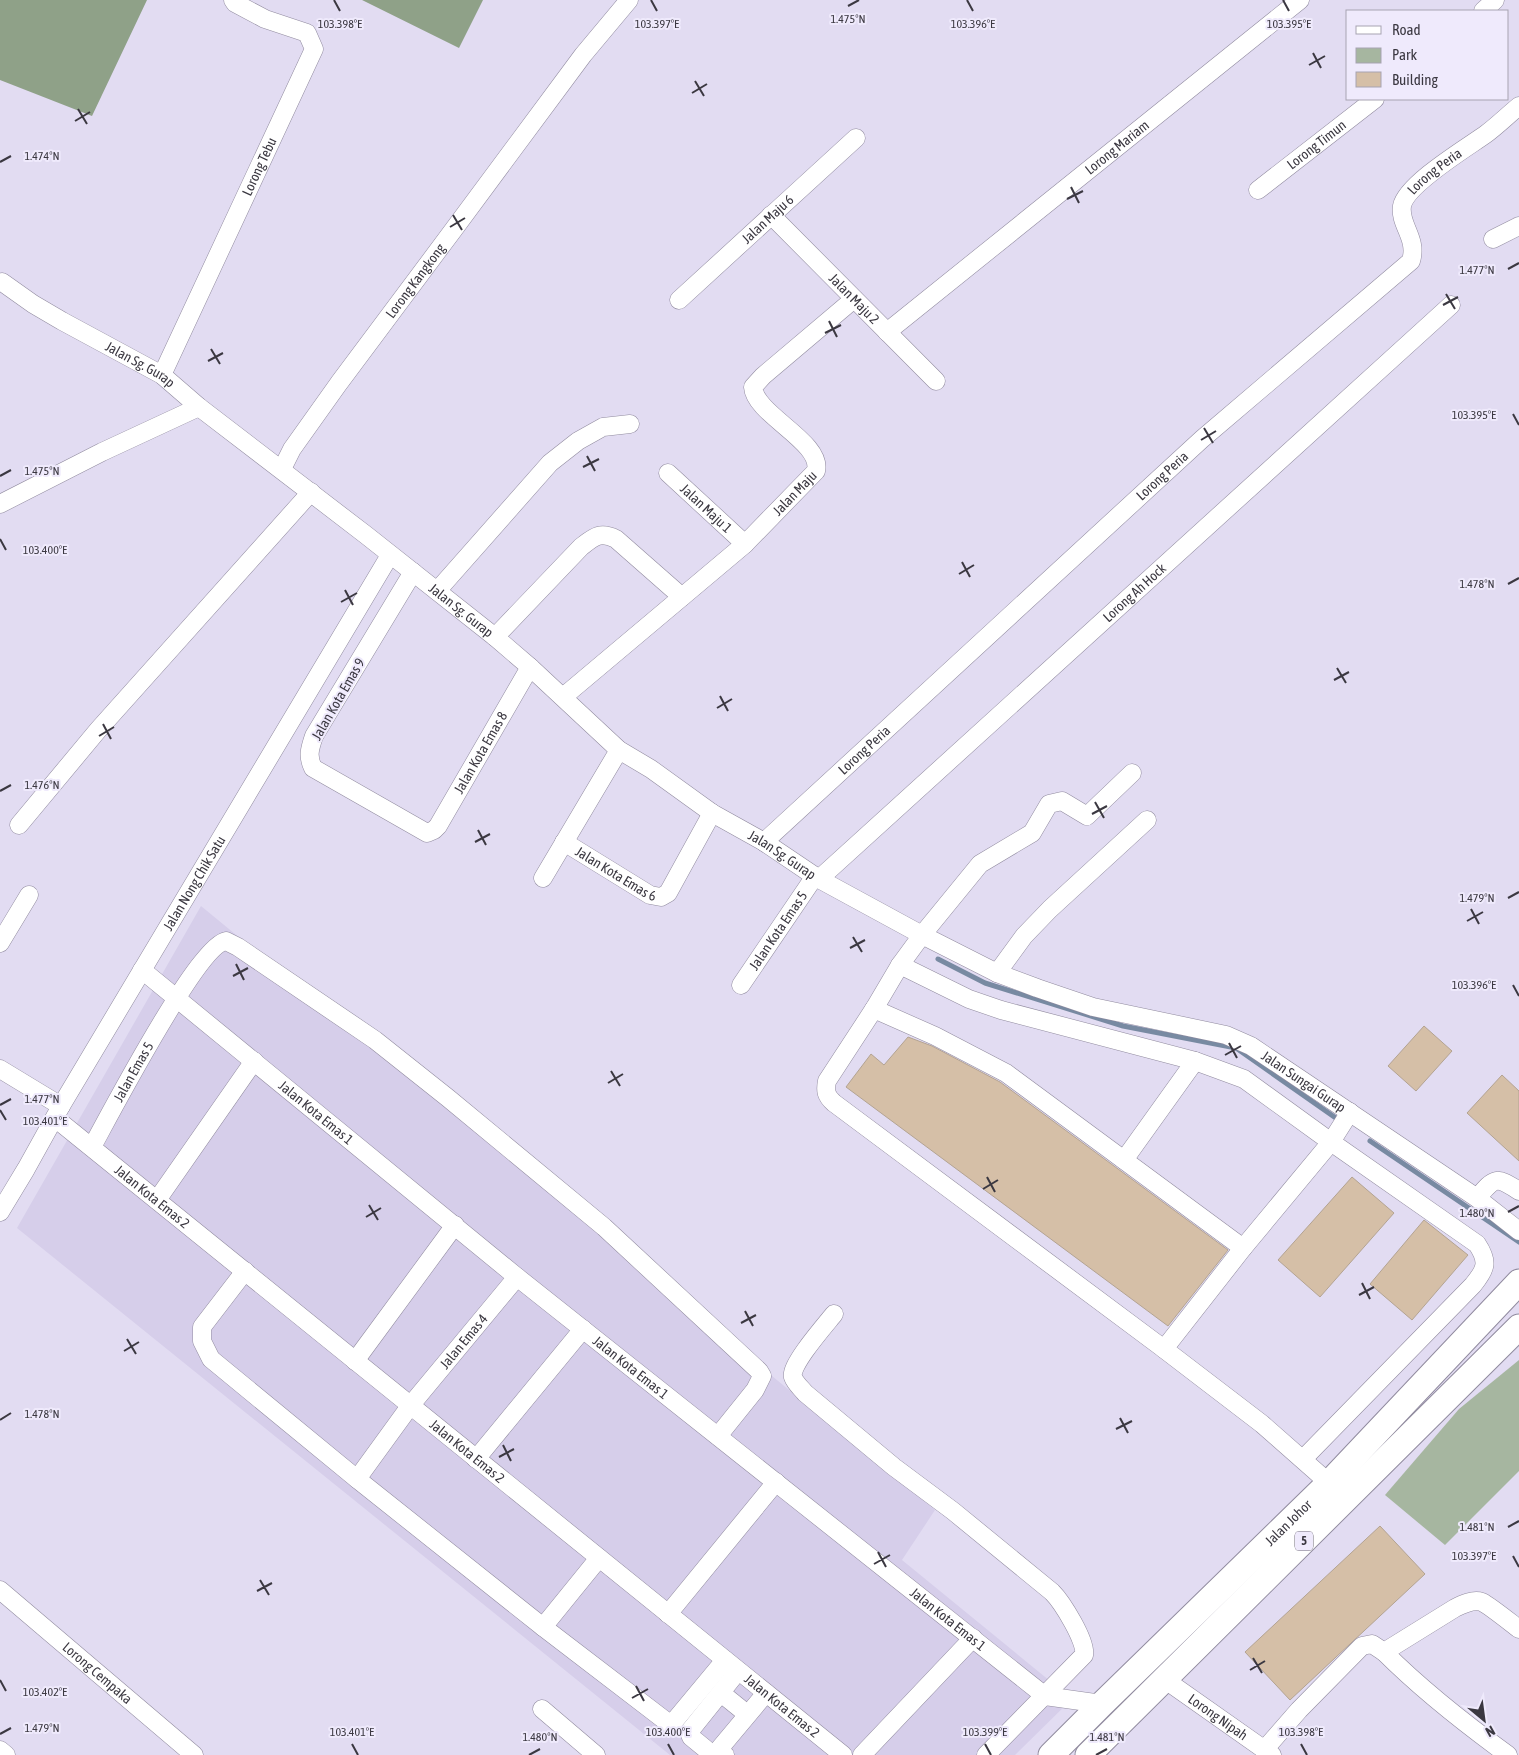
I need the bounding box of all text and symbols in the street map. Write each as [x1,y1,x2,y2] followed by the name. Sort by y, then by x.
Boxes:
[1346,10,1509,100] legend
[830,12,866,26] text: 1.475°N
[318,17,362,31] text: 103.398°E
[635,17,679,31] text: 103.397°E
[951,17,995,31] text: 103.396°E
[1267,17,1311,31] text: 103.395°E
[1392,21,1421,38] text: Road
[1392,46,1417,63] text: Park
[1392,71,1438,88] text: Building
[1082,117,1152,178] street label: Lorong Mariam
[1284,117,1349,172] street label: Lorong Timun
[239,135,280,198] street label: Lorong Tebu
[1404,145,1465,197] street label: Lorong Peria
[24,149,60,163] text: 1.474°N
[738,191,797,247] street label: Jalan Maju 6
[382,240,448,321] street label: Lorong Kangkong
[1459,263,1495,277] text: 1.477°N
[826,270,883,327] street label: Jalan Maju 2
[103,338,178,391] street label: Jalan Sg. Gurap
[1452,408,1496,422] text: 103.395°E
[1133,448,1191,503] street label: Lorong Peria
[24,464,60,478] text: 1.475°N
[769,467,820,519] street label: Jalan Maju
[677,481,735,536] street label: Jalan Maju 1
[23,543,67,557] text: 103.400°E
[1100,560,1169,625] street label: Lorong Ah Hock
[1459,577,1495,591] text: 1.478°N
[426,580,497,641] street label: Jalan Sg. Gurap
[308,655,368,743] street label: Jalan Kota Emas 9
[451,709,511,796] street label: Jalan Kota Emas 8
[835,722,893,778] street label: Lorong Peria
[24,778,60,792] text: 1.476°N
[746,827,819,883] street label: Jalan Sg. Gurap
[160,833,228,933] street label: Jalan Nong Chik Satu
[573,843,658,904] street label: Jalan Kota Emas 6
[746,888,810,973] street label: Jalan Kota Emas 5
[1459,891,1495,905] text: 1.479°N
[1452,978,1496,992] text: 103.396°E
[110,1039,157,1104] street label: Jalan Emas 5
[1259,1047,1349,1116] street label: Jalan Sungai Gurap
[276,1077,357,1148] street label: Jalan Kota Emas 1
[24,1092,60,1106] text: 1.477°N
[23,1114,67,1128] text: 103.401°E
[112,1162,193,1232] street label: Jalan Kota Emas 2
[1459,1206,1495,1220] text: 1.480°N
[436,1310,491,1372] street label: Jalan Emas 4
[590,1333,672,1402] street label: Jalan Kota Emas 1
[24,1407,60,1421] text: 1.478°N
[426,1416,508,1486] street label: Jalan Kota Emas 2
[1262,1496,1315,1549] street label: Jalan Johor
[1459,1520,1495,1534] text: 1.481°N
[1295,1532,1313,1550] road number: 5
[1452,1549,1496,1563] text: 103.397°E
[907,1584,989,1654] street label: Jalan Kota Emas 1
[60,1639,135,1707] street label: Lorong Cempaka
[741,1671,823,1741] street label: Jalan Kota Emas 2
[23,1685,67,1699] text: 103.402°E
[1185,1691,1251,1743] street label: Lorong Nipah
[1459,1695,1509,1745] north arrow
[24,1721,60,1735] text: 1.479°N
[1483,1722,1498,1740] text: N
[330,1725,374,1739] text: 103.401°E
[646,1725,690,1739] text: 103.400°E
[963,1725,1007,1739] text: 103.399°E
[1279,1725,1323,1739] text: 103.398°E
[522,1730,558,1744] text: 1.480°N
[1089,1730,1125,1744] text: 1.481°N

